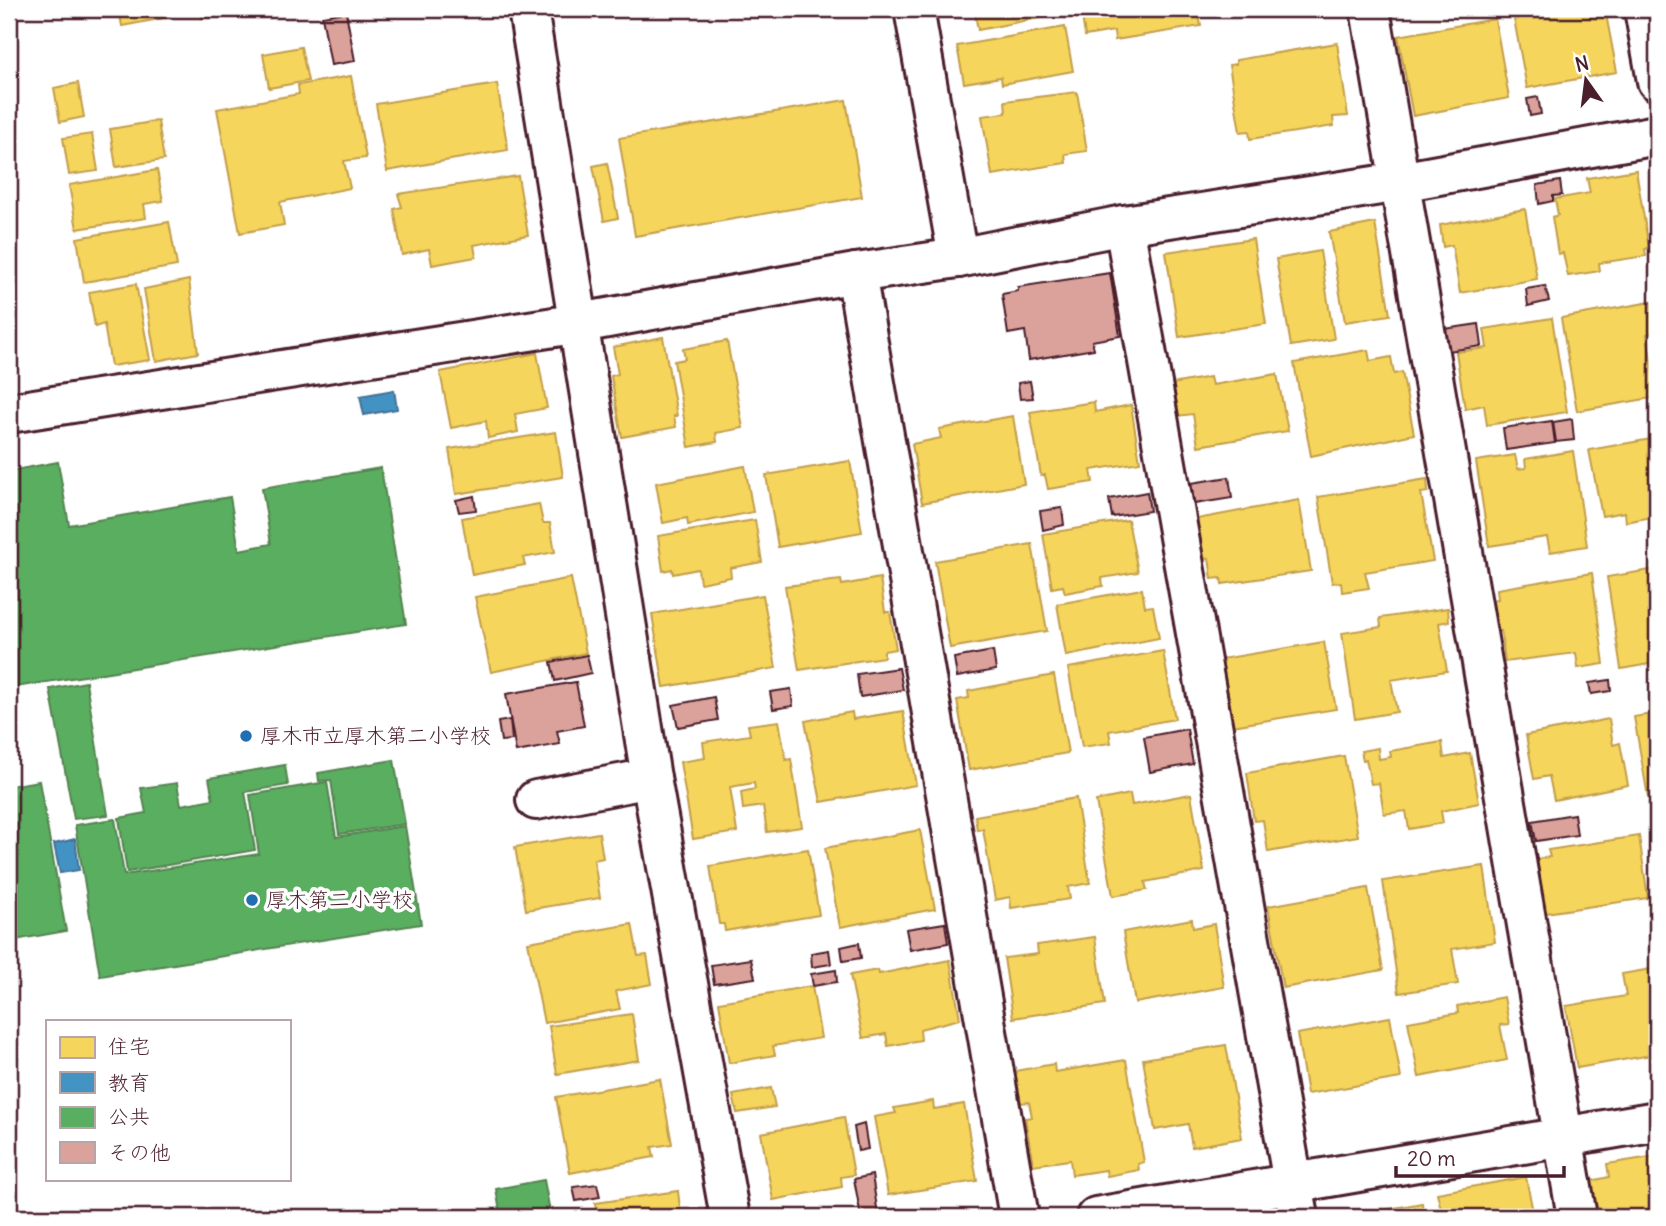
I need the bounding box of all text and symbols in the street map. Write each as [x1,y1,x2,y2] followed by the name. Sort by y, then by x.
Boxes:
[1550,46,1620,116] north arrow
[1573,50,1591,77] text: N
[260,722,491,749] place label: 厚木市立厚木第二小学校
[238,728,254,744] marker: 厚木市立厚木第二小学校
[266,886,413,913] place label: 厚木第二小学校
[244,892,260,908] marker: 厚木第二小学校
[46,1020,290,1180] legend
[108,1033,150,1060] text: 住宅
[108,1069,150,1096] text: 教育
[108,1103,150,1130] text: 公共
[1396,1135,1564,1179] scale bar
[108,1139,171,1166] text: その他
[1407,1145,1456,1172] text: 20 m

